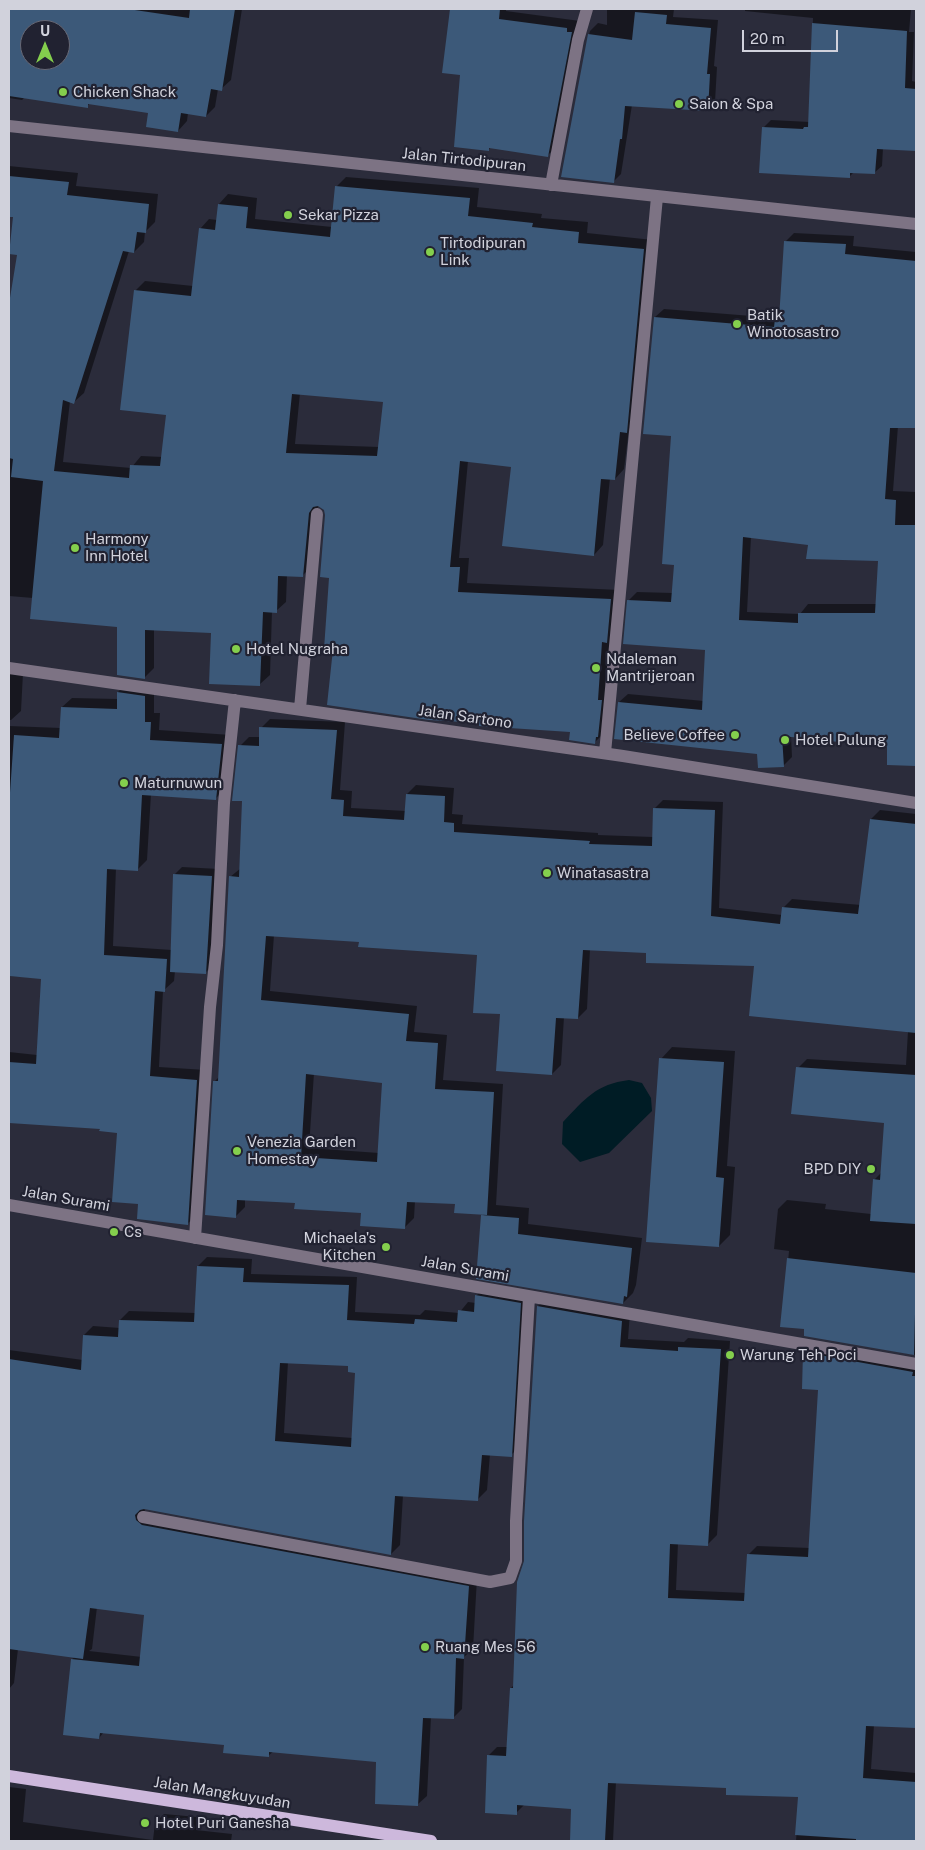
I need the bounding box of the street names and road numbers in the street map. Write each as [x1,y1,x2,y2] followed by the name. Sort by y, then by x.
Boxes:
[401,145,527,175] street label: Jalan Tirtodipuran
[417,702,513,732] street label: Jalan Sartono
[21,1182,111,1216] street label: Jalan Surami
[420,1252,510,1286] street label: Jalan Surami
[152,1773,292,1813] street label: Jalan Mangkuyudan

